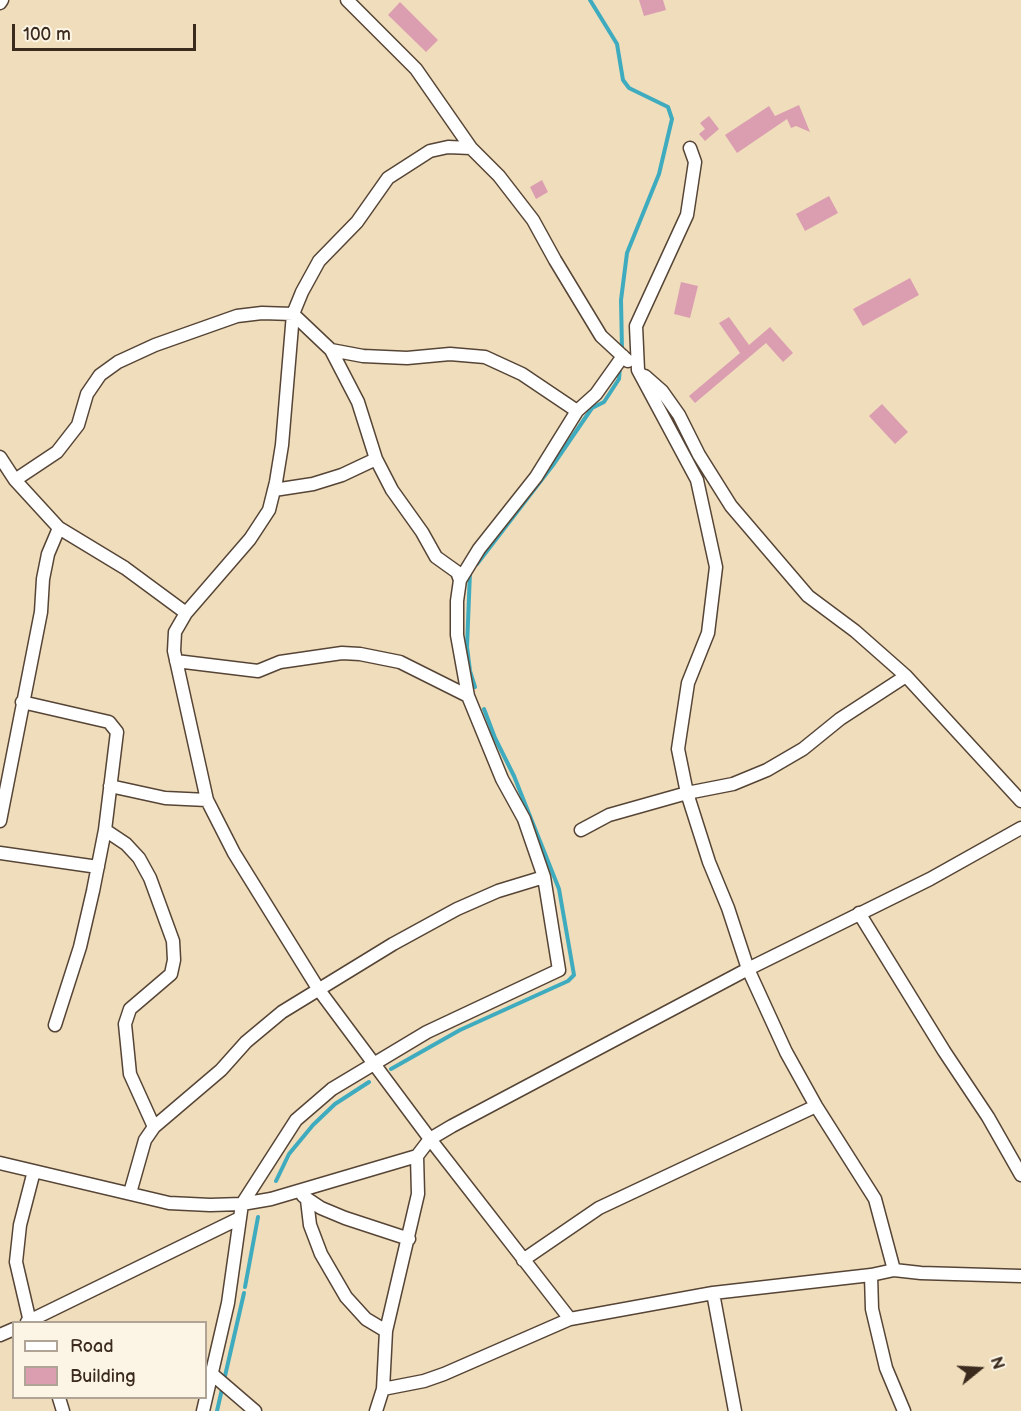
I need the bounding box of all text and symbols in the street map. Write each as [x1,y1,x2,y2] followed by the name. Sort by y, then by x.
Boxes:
[15,12,200,50] scale bar
[23,24,71,45] text: 100 m
[12,1321,207,1399] legend
[70,1336,114,1357] text: Road
[949,1339,1009,1399] north arrow
[986,1355,1007,1372] text: N
[70,1366,136,1387] text: Building

